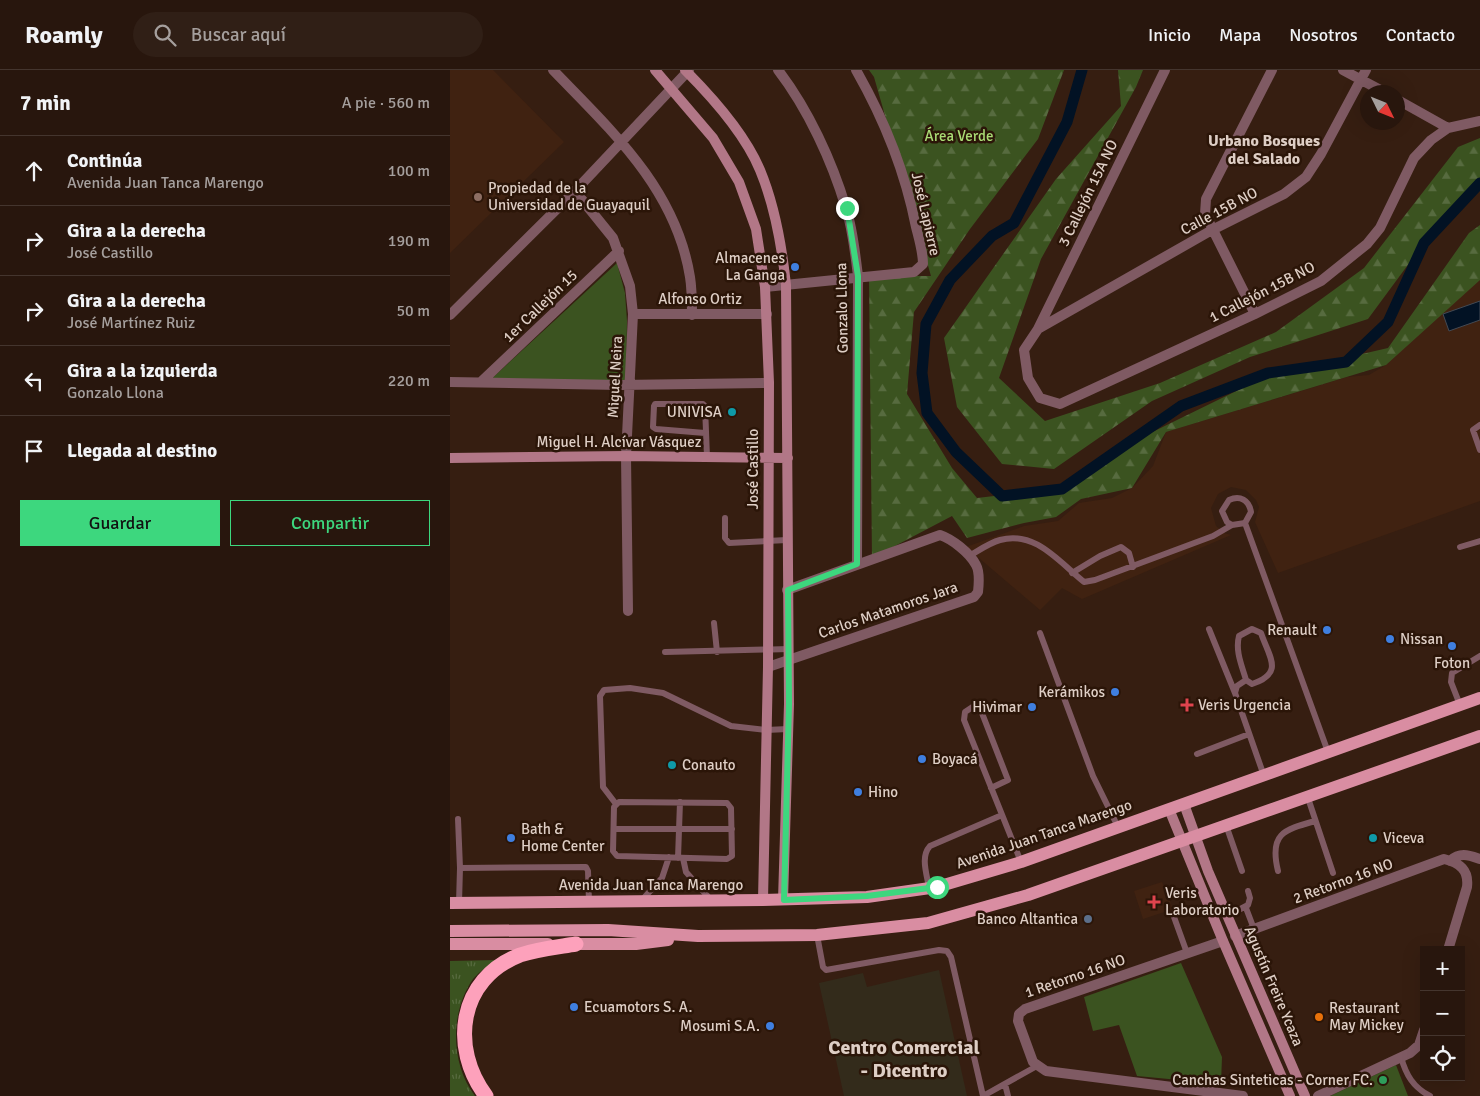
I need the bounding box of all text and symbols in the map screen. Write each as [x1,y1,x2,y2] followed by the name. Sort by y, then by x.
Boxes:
[133,12,483,57] search box
[25,20,103,50] text: Roamly
[151,21,179,49] icon: search
[191,23,286,47] text: Buscar aquí
[1148,24,1191,46] text: Inicio
[1219,24,1261,46] text: Mapa
[1289,24,1358,46] text: Nosotros
[1386,24,1455,46] text: Contacto
[1360,85,1405,130] north arrow
[20,90,71,116] text: 7 min
[342,93,430,113] text: A pie · 560 m
[924,126,994,145] park label: Área Verde
[1208,131,1320,169] district label: Urbano Bosques del Salado
[1054,137,1122,249] street label: 3 Callejón 15A NO
[67,149,142,173] text: Continúa
[20,157,48,185] icon: ahead
[388,161,430,181] text: 100 m
[908,171,944,257] street label: José Lapierre
[67,173,264,193] text: Avenida Juan Tanca Marengo
[488,179,650,214] place label: Propiedad de la Universidad de Guayaquil
[1177,183,1261,239] street label: Calle 15B NO
[472,191,484,203] marker: Propiedad de la Universidad de Guayaquil
[836,197,859,220] route end
[67,219,206,243] text: Gira a la derecha
[20,227,48,255] icon: right
[388,231,430,251] text: 190 m
[67,243,153,263] text: José Castillo
[715,249,785,284] place label: Almacenes La Ganga
[1206,258,1318,326] street label: 1 Callejón 15B NO
[789,261,801,273] marker: Almacenes La Ganga
[832,262,852,354] street label: Gonzalo Llona
[499,266,581,346] street label: 1er Callejón 15
[67,289,206,313] text: Gira a la derecha
[658,290,742,308] street label: Alfonso Ortiz
[20,297,48,325] icon: right
[396,301,430,321] text: 50 m
[67,313,195,333] text: José Martínez Ruiz
[604,335,626,419] street label: Miguel Neira
[67,359,217,383] text: Gira a la izquierda
[20,367,48,395] icon: left
[388,371,430,391] text: 220 m
[67,383,164,403] text: Gonzalo Llona
[667,403,722,421] place label: UNIVISA
[726,406,738,418] marker: UNIVISA
[744,428,762,509] street label: José Castillo
[537,433,702,451] street label: Miguel H. Alcívar Vásquez
[20,437,48,465] icon: arrive
[67,439,217,463] text: Llegada al destino
[20,500,220,546] button: Guardar
[230,500,430,546] button: Compartir
[816,578,960,642] street label: Carlos Matamoros Jara
[1267,621,1317,639] place label: Renault
[1321,624,1333,636] marker: Renault
[1400,630,1443,648] place label: Nissan
[1384,633,1396,645] marker: Nissan
[1446,640,1458,652] marker: Foton
[1434,654,1470,672] place label: Foton
[1038,683,1105,701] place label: Kerámikos
[1109,686,1121,698] marker: Kerámikos
[1198,696,1291,714] place label: Veris Urgencia
[972,698,1022,716] place label: Hivimar
[1180,698,1194,712] marker: Veris Urgencia
[1026,701,1038,713] marker: Hivimar
[932,750,978,768] place label: Boyacá
[916,753,928,765] marker: Boyacá
[682,756,736,774] place label: Conauto
[666,759,678,771] marker: Conauto
[868,783,898,801] place label: Hino
[852,786,864,798] marker: Hino
[954,795,1134,873] street label: Avenida Juan Tanca Marengo
[521,820,605,855] place label: Bath & Home Center
[1383,829,1424,847] place label: Viceva
[505,832,517,844] marker: Bath & Home Center
[1367,832,1379,844] marker: Viceva
[1291,855,1396,907] street label: 2 Retorno 16 NO
[559,876,743,894] street label: Avenida Juan Tanca Marengo
[926,876,949,899] route start
[1165,884,1240,919] place label: Veris Laboratorio
[1147,895,1161,909] marker: Veris Laboratorio
[977,910,1078,928] place label: Banco Altantica
[1082,913,1094,925] marker: Banco Altantica
[1241,923,1307,1049] street label: Agustín Freire Ycaza
[1420,946,1465,1081] map controls
[1420,946,1465,991] button: +
[1022,950,1128,1002] street label: 1 Retorno 16 NO
[1420,991,1465,1036] button: −
[584,998,692,1016] place label: Ecuamotors S. A.
[1329,999,1404,1034] place label: Restaurant May Mickey
[568,1001,580,1013] marker: Ecuamotors S. A.
[1313,1011,1325,1023] marker: Restaurant May Mickey
[680,1017,760,1035] place label: Mosumi S.A.
[764,1020,776,1032] marker: Mosumi S.A.
[828,1035,980,1083] district label: Centro Comercial - Dicentro
[1420,1036,1465,1081] button: locate
[1172,1071,1373,1089] place label: Canchas Sinteticas - Corner FC.
[1377,1074,1389,1086] marker: Canchas Sinteticas - Corner FC.

